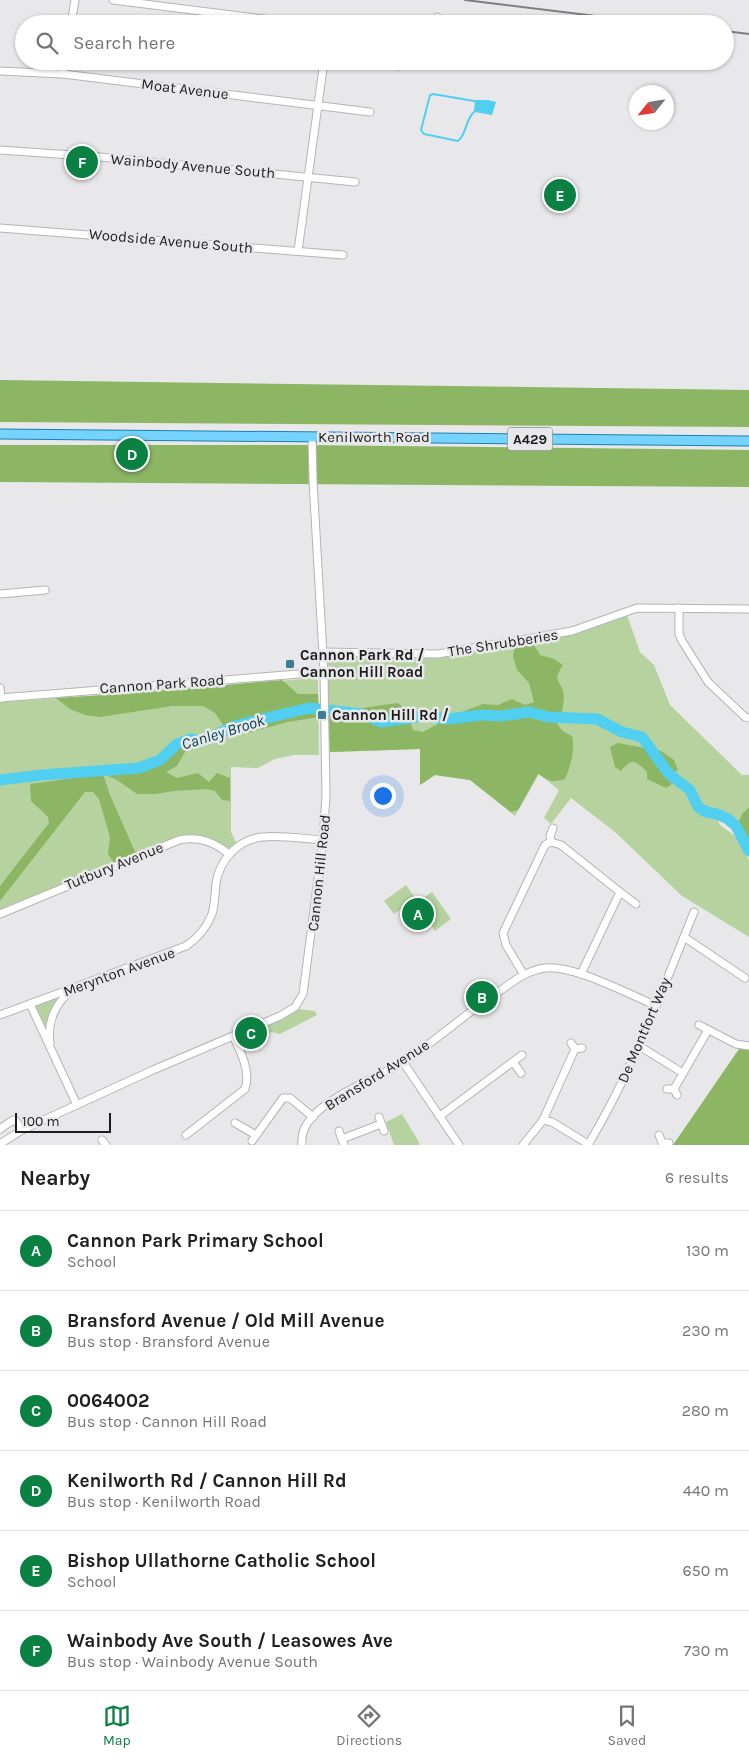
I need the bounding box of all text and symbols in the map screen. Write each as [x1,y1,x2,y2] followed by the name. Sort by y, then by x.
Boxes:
[15,15,734,70] search box
[33,29,61,57] icon: search
[73,32,175,54] text: Search here
[140,75,230,103] street label: Moat Avenue
[629,85,674,130] north arrow
[66,143,98,181] pin: F
[110,150,276,182] street label: Wainbody Avenue South
[544,176,576,214] pin: E
[88,225,254,257] street label: Woodside Avenue South
[318,428,430,446] street label: Kenilworth Road
[508,428,552,450] road number: A429
[116,435,148,473] pin: D
[447,625,559,661] street label: The Shrubberies
[300,646,424,681] place label: Cannon Park Rd / Cannon Hill Road
[284,658,296,670] marker: Cannon Park Rd / Cannon Hill Road
[99,671,225,697] street label: Cannon Park Road
[332,706,449,724] place label: Cannon Hill Rd /
[316,709,328,721] marker: Cannon Hill Rd /
[179,710,268,754] water label: Canley Brook
[370,783,396,809] your location
[304,814,334,932] street label: Cannon Hill Road
[62,838,166,894] street label: Tutbury Avenue
[402,895,434,933] pin: A
[61,943,177,1001] street label: Merynton Avenue
[614,975,674,1085] street label: De Montfort Way
[466,978,498,1016] pin: B
[235,1014,267,1052] pin: C
[321,1036,433,1114] street label: Bransford Avenue
[15,1110,111,1133] scale bar
[22,1113,60,1130] text: 100 m
[20,1166,90,1190] text: Nearby
[665,1168,729,1187] text: 6 results
[67,1230,324,1252] text: Cannon Park Primary School
[31,1241,41,1260] text: A
[686,1241,729,1260] text: 130 m
[67,1252,117,1271] text: School
[67,1310,385,1332] text: Bransford Avenue / Old Mill Avenue
[31,1321,41,1340] text: B
[682,1321,729,1340] text: 230 m
[67,1332,270,1351] text: Bus stop · Bransford Avenue
[67,1390,149,1412] text: 0064002
[31,1401,41,1420] text: C
[682,1401,729,1420] text: 280 m
[67,1412,267,1431] text: Bus stop · Cannon Hill Road
[67,1470,347,1492] text: Kenilworth Rd / Cannon Hill Rd
[31,1481,41,1500] text: D
[683,1481,729,1500] text: 440 m
[67,1492,261,1511] text: Bus stop · Kenilworth Road
[67,1550,376,1572] text: Bishop Ullathorne Catholic School
[31,1561,41,1580] text: E
[683,1561,729,1580] text: 650 m
[67,1572,117,1591] text: School
[67,1630,393,1652] text: Wainbody Ave South / Leasowes Ave
[32,1641,40,1660] text: F
[684,1641,729,1660] text: 730 m
[67,1652,318,1671] text: Bus stop · Wainbody Avenue South
[103,1702,131,1749] tab: Map
[336,1702,402,1749] tab: Directions
[608,1702,646,1749] tab: Saved

